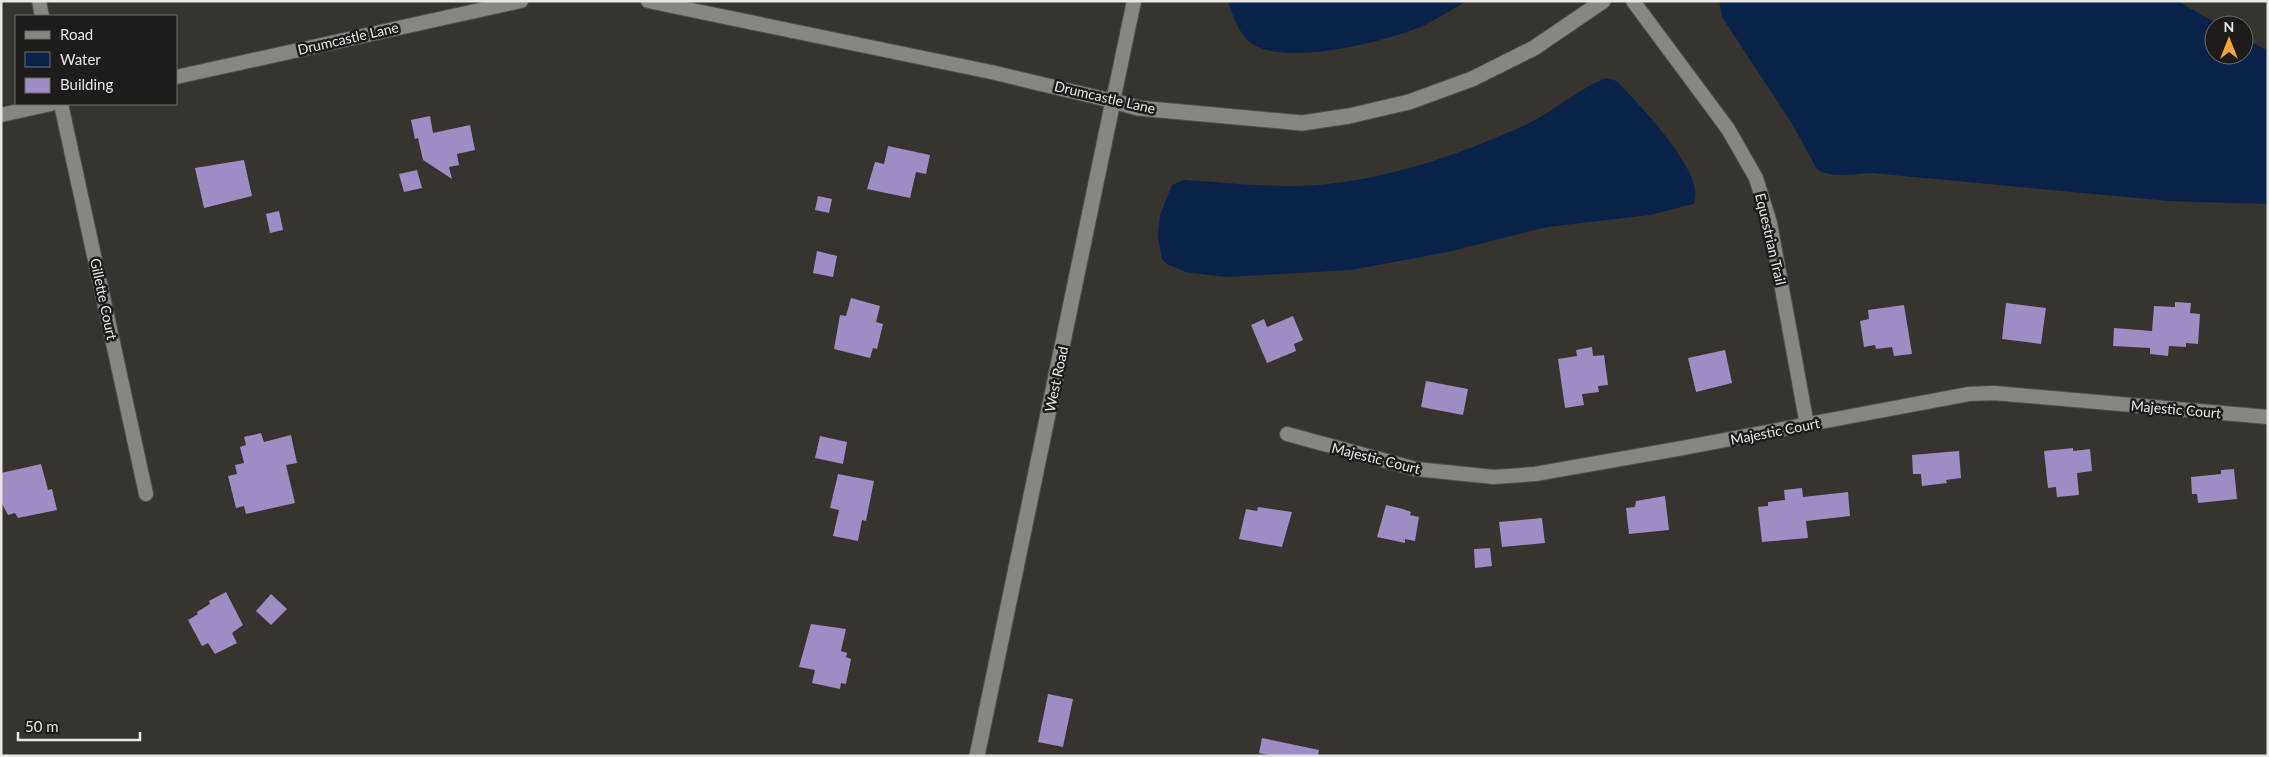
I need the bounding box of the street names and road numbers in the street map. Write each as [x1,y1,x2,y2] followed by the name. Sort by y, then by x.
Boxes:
[296,18,400,58] street label: Drumcastle Lane
[1053,77,1157,117] street label: Drumcastle Lane
[1752,191,1790,287] street label: Equestrian Trail
[87,257,121,341] street label: Gillette Court
[1041,345,1071,413] street label: West Road
[2130,397,2222,421] street label: Majestic Court
[1729,414,1821,448] street label: Majestic Court
[1330,439,1422,477] street label: Majestic Court

